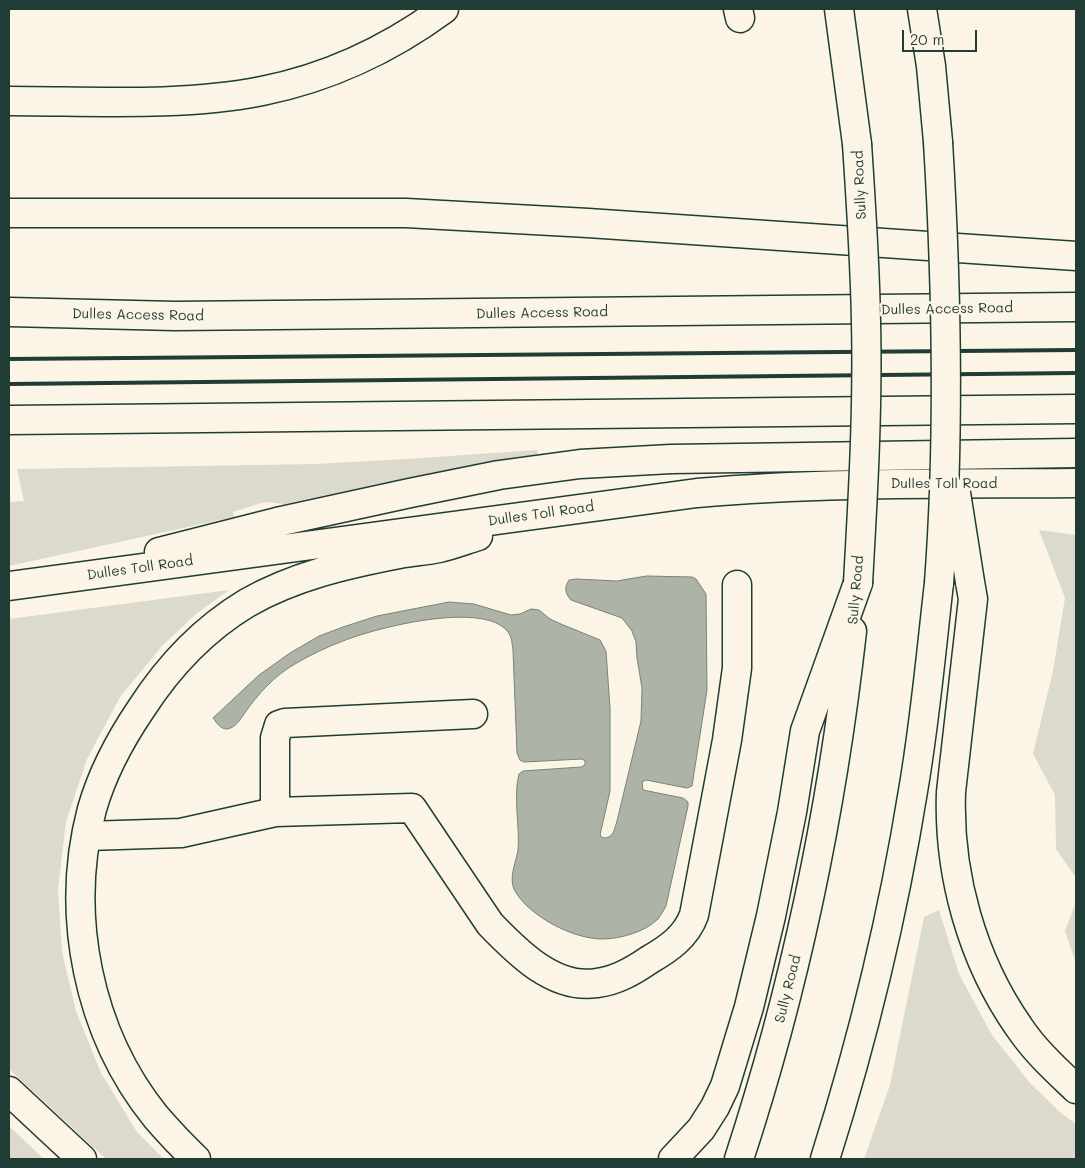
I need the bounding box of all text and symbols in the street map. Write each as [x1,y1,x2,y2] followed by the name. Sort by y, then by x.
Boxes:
[905,20,980,52] scale bar
[910,29,944,49] text: 20 m
[850,150,870,220] street label: Sully Road
[881,299,1013,319] street label: Dulles Access Road
[476,303,608,323] street label: Dulles Access Road
[72,305,204,325] street label: Dulles Access Road
[891,476,997,492] street label: Dulles Toll Road
[487,498,595,530] street label: Dulles Toll Road
[86,552,194,584] street label: Dulles Toll Road
[845,555,867,625] street label: Sully Road
[771,953,805,1025] street label: Sully Road

